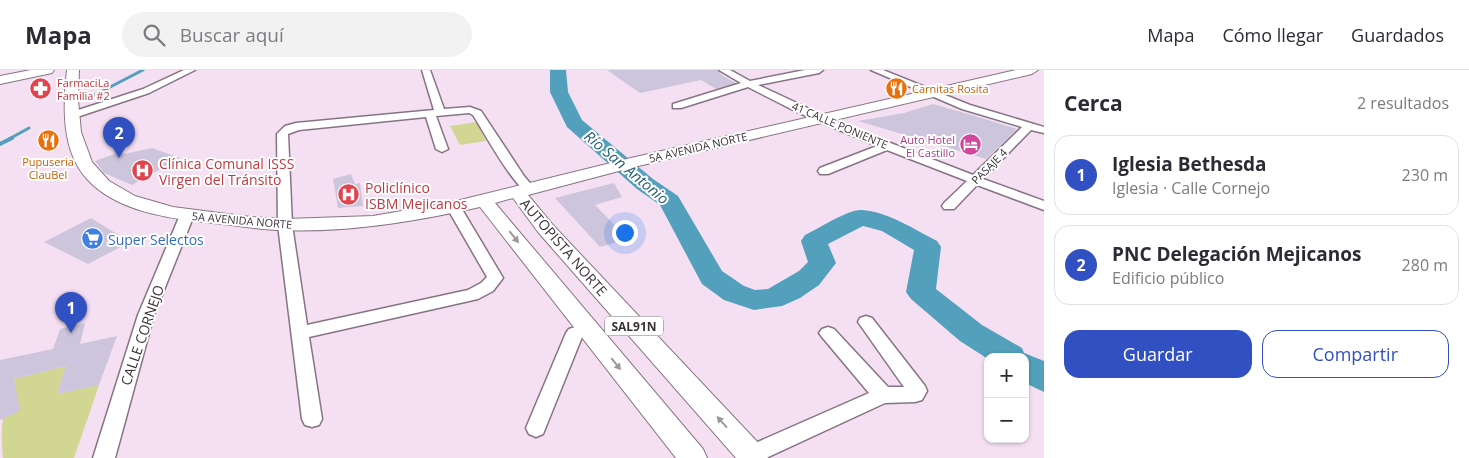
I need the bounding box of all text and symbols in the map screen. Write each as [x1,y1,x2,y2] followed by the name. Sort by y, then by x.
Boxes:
[122,12,472,57] search box
[25,18,92,51] text: Mapa
[140,21,168,49] icon: search
[180,22,284,48] text: Buscar aquí
[1147,23,1194,47] text: Mapa
[1222,23,1323,47] text: Cómo llegar
[1351,23,1444,47] text: Guardados
[57,75,110,103] place label: FarmaciLa Familia #2
[29,76,53,100] pharmacy icon: FarmaciLa Familia #2
[884,76,908,100] restaurant icon: Carnitas Rosita
[912,81,989,96] place label: Carnitas Rosita
[1064,89,1123,117] text: Cerca
[1357,92,1449,114] text: 2 resultados
[790,98,890,152] street label: 41 CALLE PONIENTE
[103,117,135,158] pin: 2
[581,126,673,208] water label: Río San Antonio
[36,128,60,152] restaurant icon: Pupuseria ClauBel
[647,128,749,166] street label: 5A AVENIDA NORTE
[900,132,955,160] place label: Auto Hotel El Castillo
[959,133,983,157] hotel icon: Auto Hotel El Castillo
[968,144,1011,187] street label: PASAJE 4
[1112,151,1267,177] text: Iglesia Bethesda
[22,154,74,182] place label: Pupuseria ClauBel
[159,154,294,189] place label: Clínica Comunal ISSS Virgen del Tránsito
[131,159,155,183] hospital icon: Clínica Comunal ISSS Virgen del Tránsito
[1076,164,1086,186] text: 1
[1402,164,1448,186] text: 230 m
[1112,177,1270,199] text: Iglesia · Calle Cornejo
[365,178,468,213] place label: Policlínico ISBM Mejicanos
[337,183,361,207] hospital icon: Policlínico ISBM Mejicanos
[516,194,612,300] street label: AUTOPISTA NORTE
[191,208,293,232] street label: 5A AVENIDA NORTE
[612,220,638,246] your location
[80,227,104,251] supermarket icon: Super Selectos
[108,230,204,249] place label: Super Selectos
[509,230,520,243] one-way arrow
[1112,241,1361,267] text: PNC Delegación Mejicanos
[1076,254,1086,276] text: 2
[1402,254,1448,276] text: 280 m
[1112,267,1224,289] text: Edificio público
[116,282,168,388] street label: CALLE CORNEJO
[55,292,87,333] pin: 1
[605,317,663,336] road number: SAL91N
[1064,330,1252,378] button: Guardar
[1262,330,1449,378] button: Compartir
[984,353,1029,443] map controls
[984,353,1029,398] button: +
[610,357,621,370] one-way arrow
[984,398,1029,443] button: −
[716,416,727,428] one-way arrow

